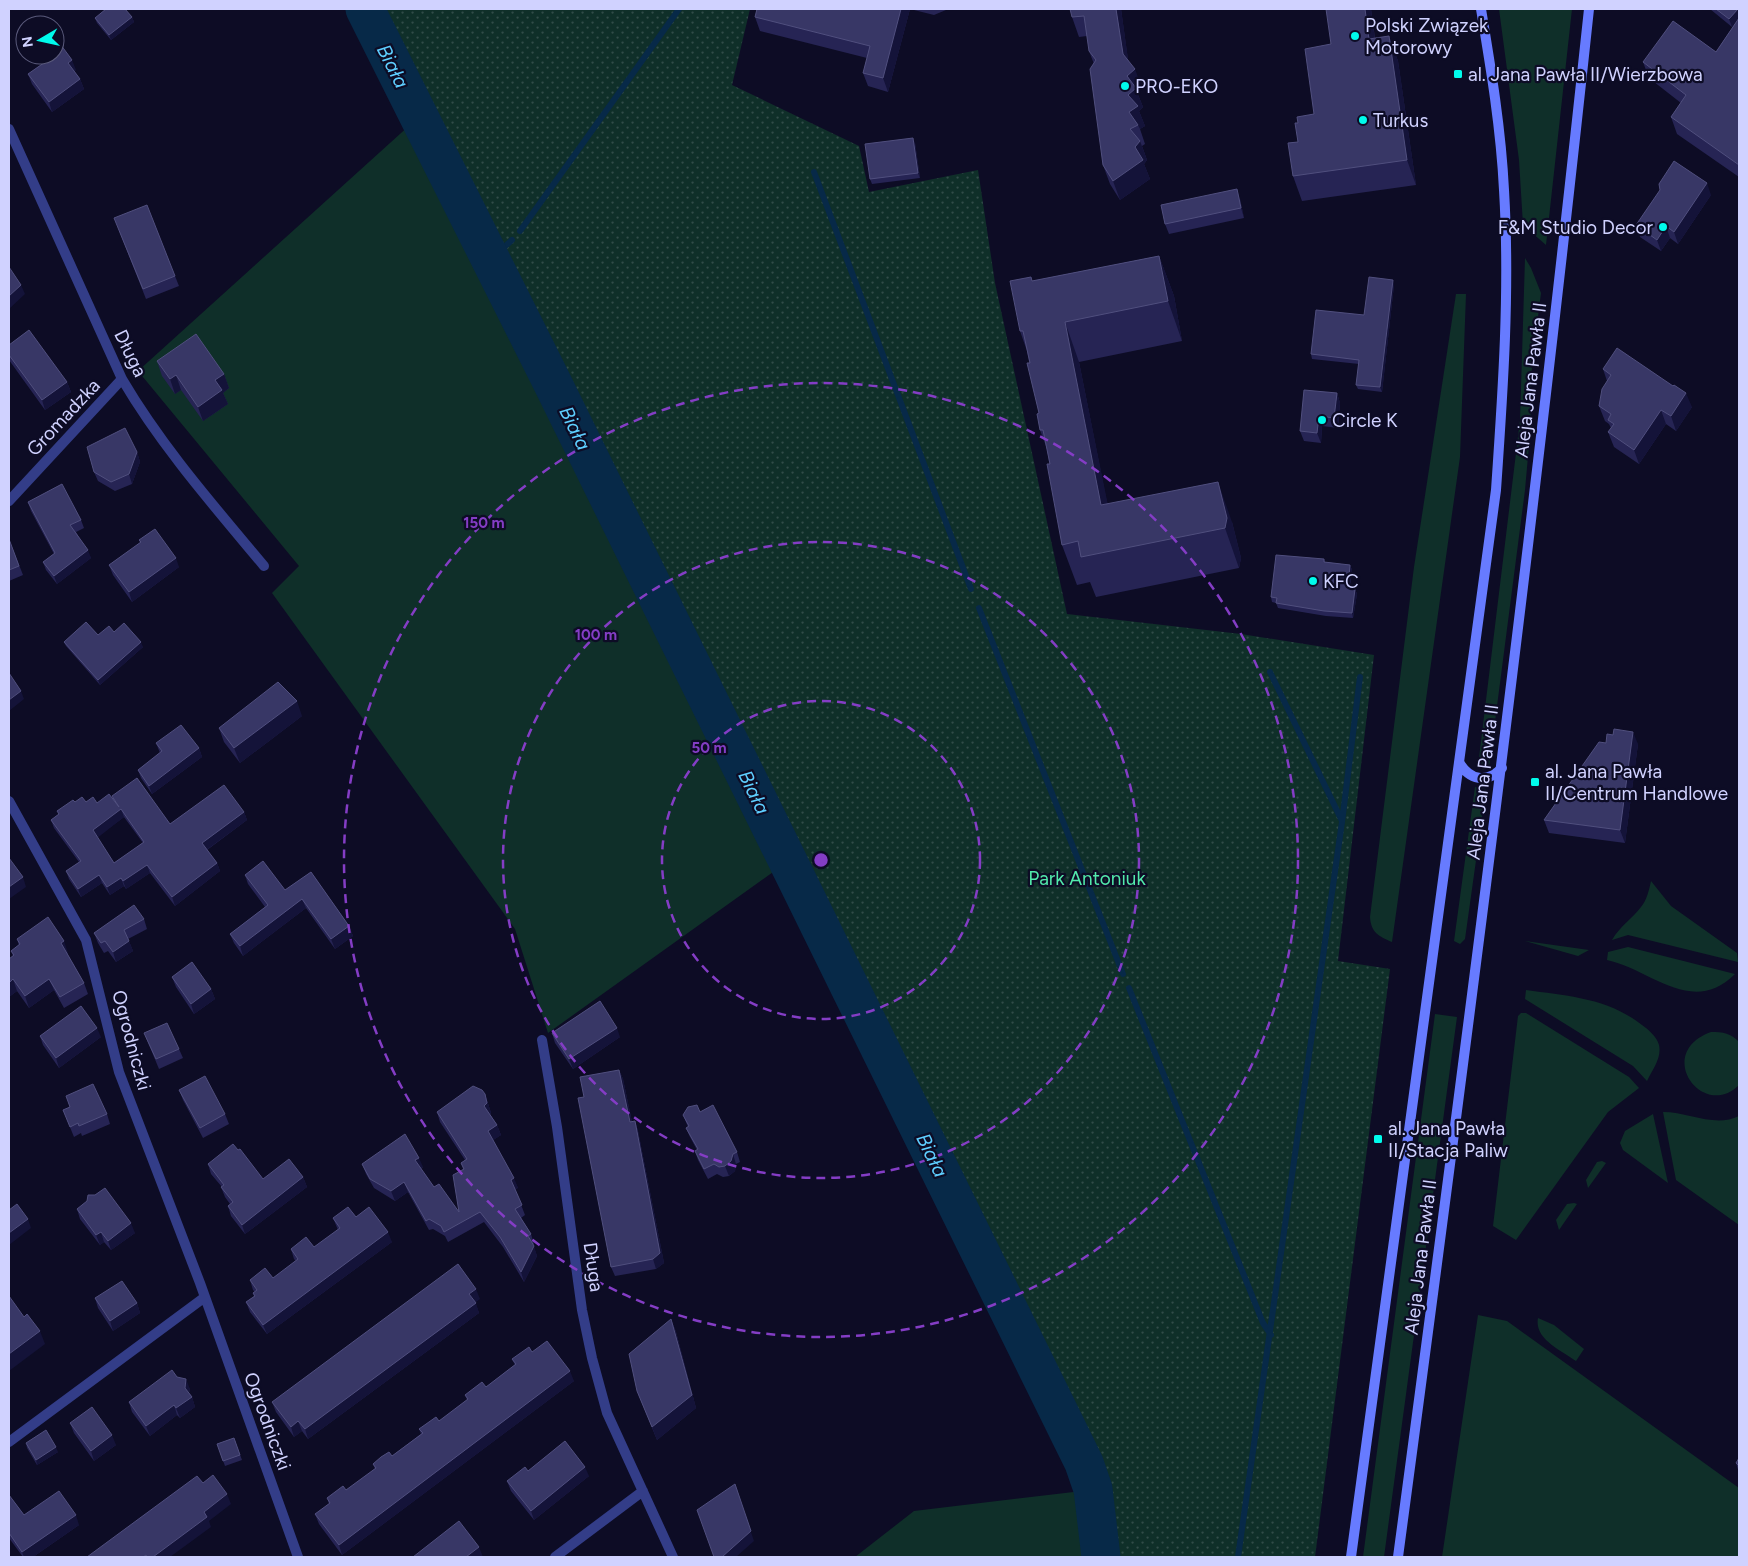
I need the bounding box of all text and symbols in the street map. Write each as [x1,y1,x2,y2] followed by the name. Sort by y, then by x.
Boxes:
[1365,14,1489,59] place label: Polski Związek Motorowy
[15,15,65,65] north arrow
[1349,30,1361,42] marker: Polski Związek Motorowy
[18,35,37,49] text: N
[372,40,414,92] water label: Biała
[1468,63,1703,86] place label: al. Jana Pawła II/Wierzbowa
[1452,68,1464,80] marker: al. Jana Pawła II/Wierzbowa
[1135,75,1218,98] place label: PRO-EKO
[1119,80,1131,92] marker: PRO-EKO
[1373,109,1428,132] place label: Turkus
[1357,114,1369,126] marker: Turkus
[1498,216,1654,239] place label: F&M Studio Decor
[1657,221,1669,233] marker: F&M Studio Decor
[1510,301,1551,459] street label: Aleja Jana Pawła II
[109,326,152,381] street label: Długa
[22,374,105,461] street label: Gromadzka
[554,402,596,454] water label: Biała
[1332,409,1398,432] place label: Circle K
[1316,414,1328,426] marker: Circle K
[463,514,505,532] text: 150 m
[1323,570,1359,593] place label: KFC
[1307,575,1319,587] marker: KFC
[575,626,617,644] text: 100 m
[1462,703,1503,861] street label: Aleja Jana Pawła II
[691,739,727,757] text: 50 m
[1545,760,1728,805] place label: al. Jana Pawła II/Centrum Handlowe
[733,766,775,818] water label: Biała
[1529,776,1541,788] marker: al. Jana Pawła II/Centrum Handlowe
[812,851,830,869] centre of rings
[1028,867,1146,890] park label: Park Antoniuk
[107,988,156,1093] street label: Ogrodniczki
[1388,1117,1508,1162] place label: al. Jana Pawła II/Stacja Paliw
[911,1129,953,1181] water label: Biała
[1372,1133,1384,1145] marker: al. Jana Pawła II/Stacja Paliw
[1400,1178,1441,1336] street label: Aleja Jana Pawła II
[579,1241,608,1293] street label: Długa
[239,1369,296,1473] street label: Ogrodniczki

